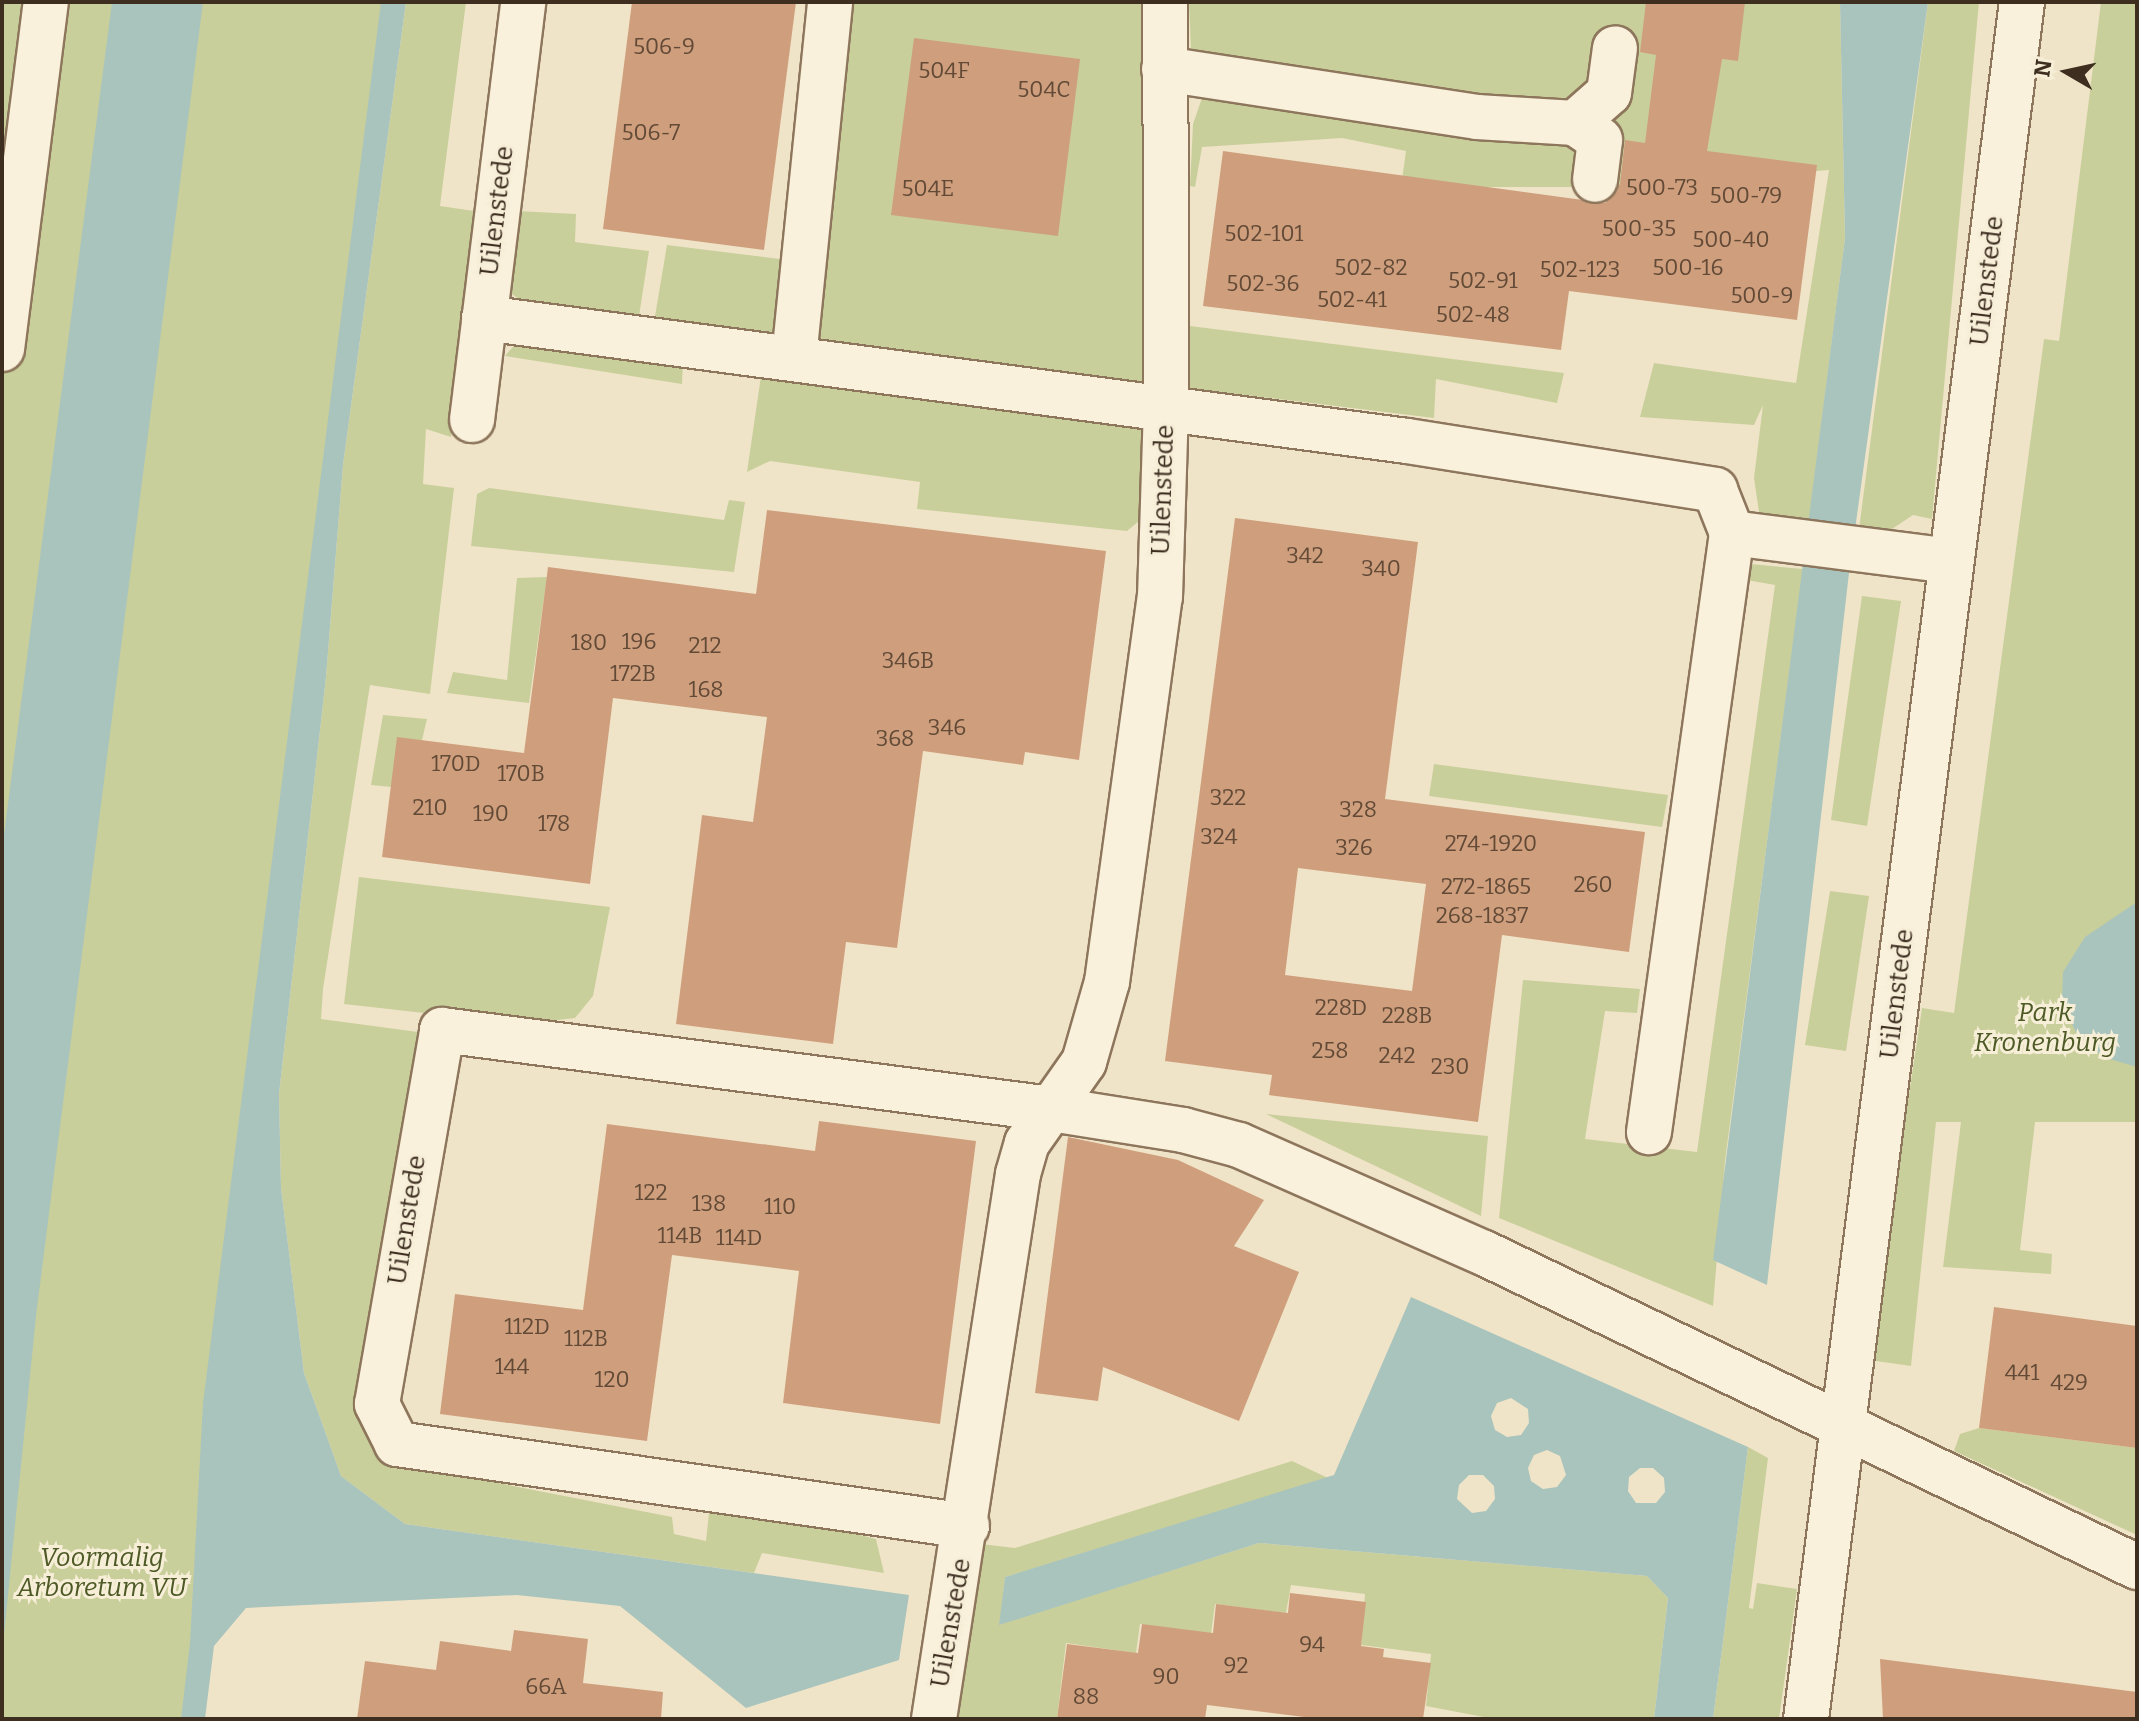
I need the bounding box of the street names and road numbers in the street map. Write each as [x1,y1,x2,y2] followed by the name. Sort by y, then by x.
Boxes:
[474,144,520,278] street label: Uilenstede
[1964,214,2010,348] street label: Uilenstede
[1145,424,1181,556] street label: Uilenstede
[1874,927,1920,1061] street label: Uilenstede
[381,1153,433,1287] street label: Uilenstede
[924,1556,978,1690] street label: Uilenstede

